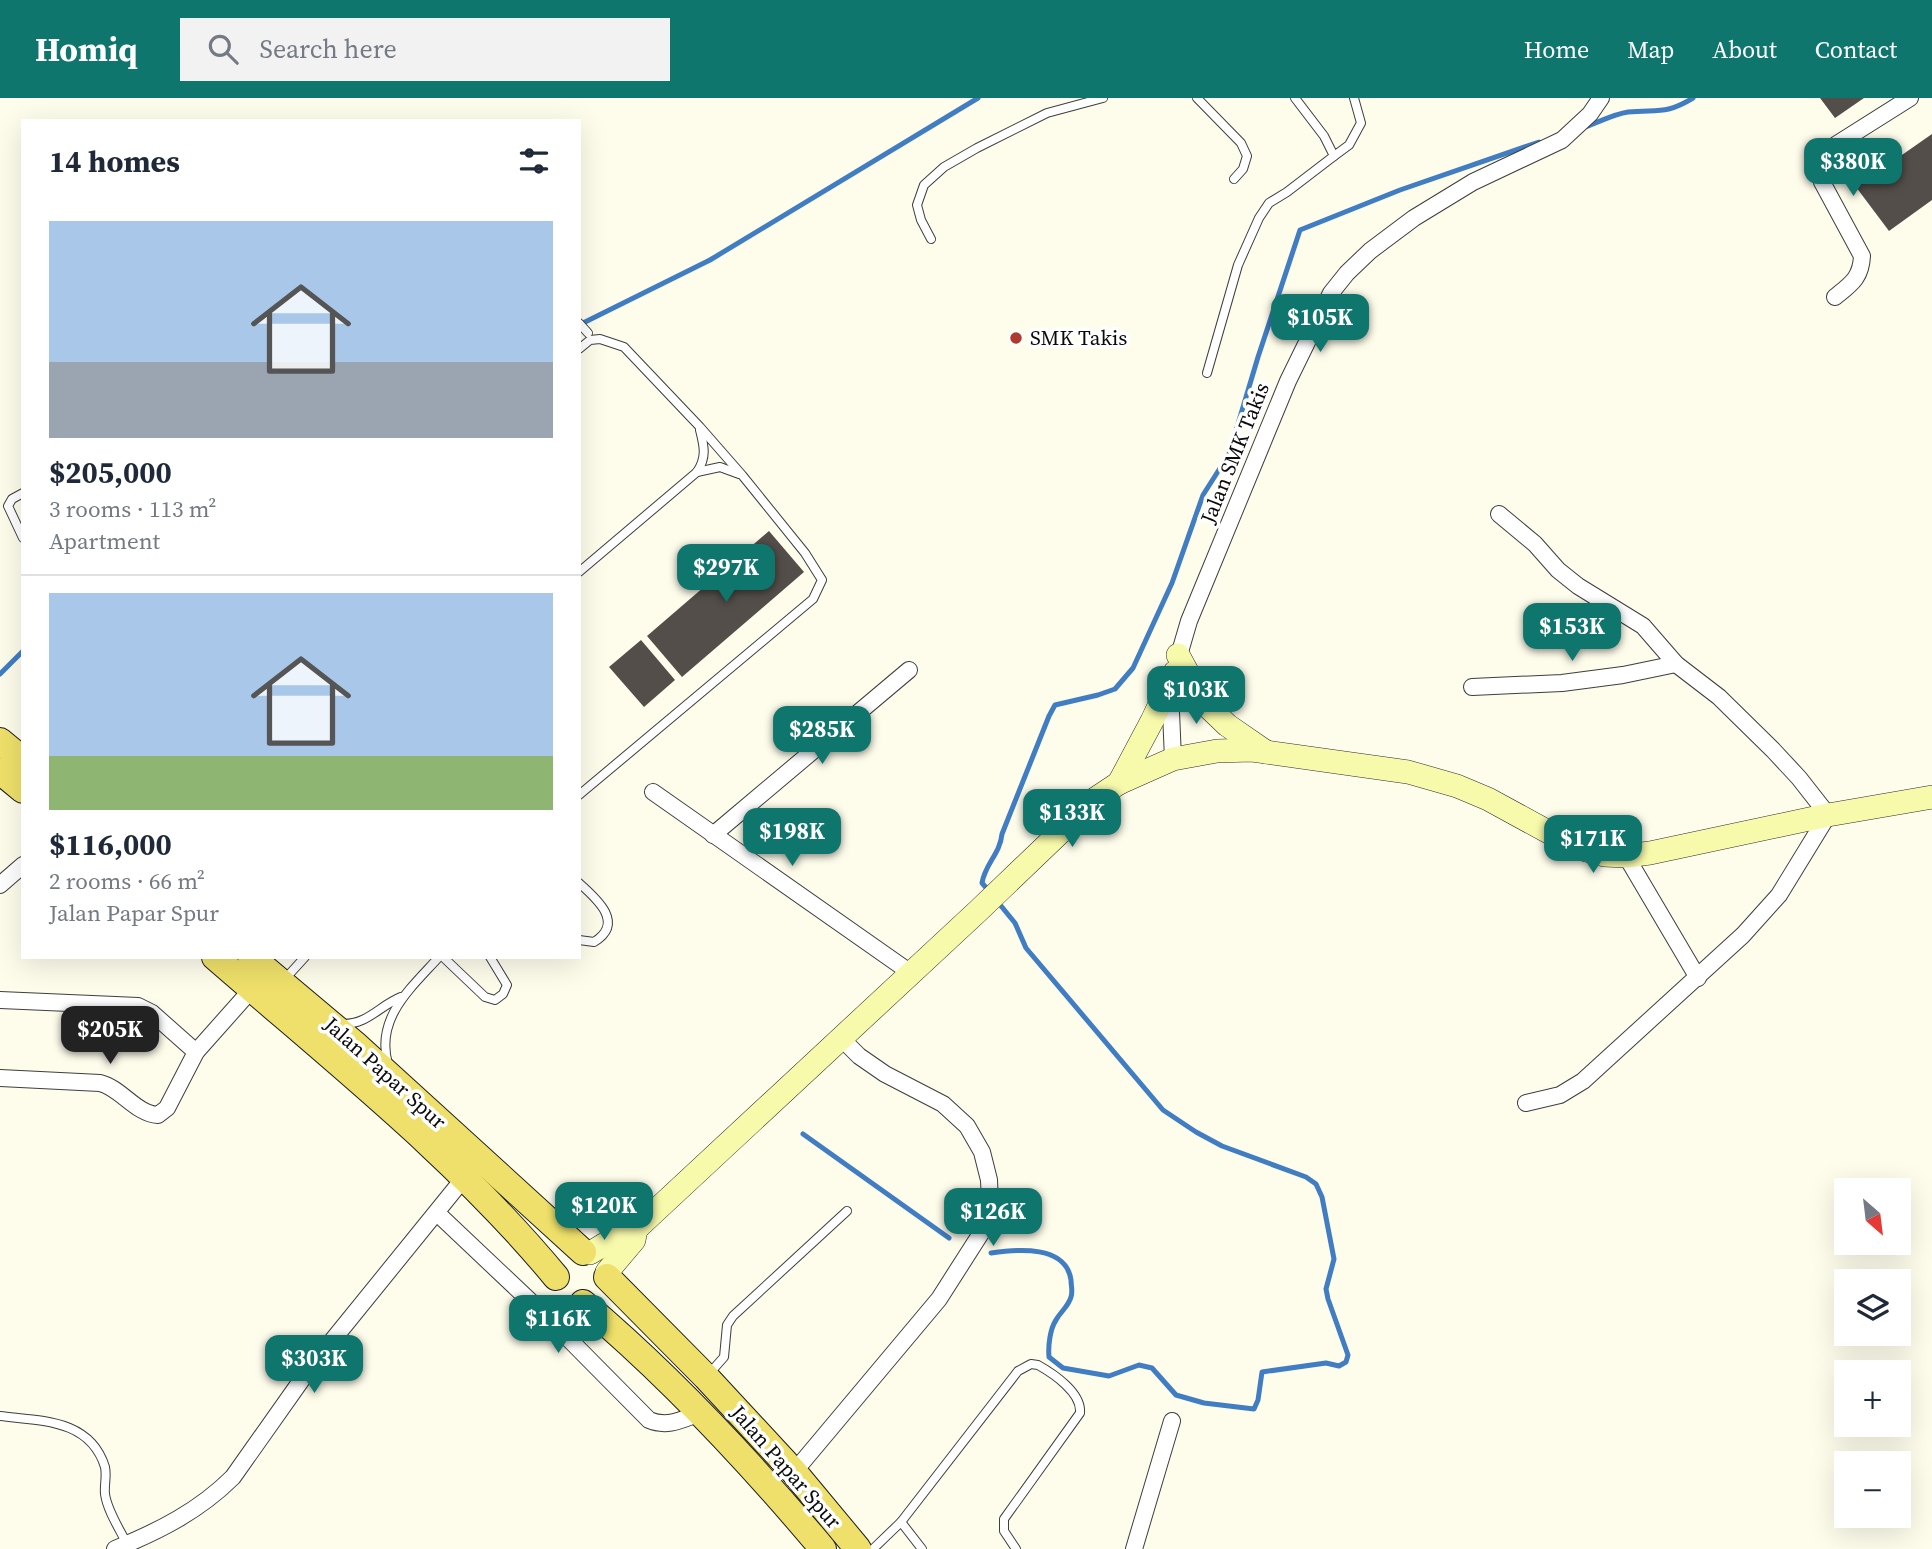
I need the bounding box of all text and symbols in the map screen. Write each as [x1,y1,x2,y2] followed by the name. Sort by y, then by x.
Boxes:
[180,18,670,81] search box
[35,27,138,72] text: Homiq
[204,30,242,68] icon: search
[260,31,397,67] text: Search here
[1524,33,1589,66] text: Home
[1627,33,1674,66] text: Map
[1712,33,1777,66] text: About
[1815,33,1897,66] text: Contact
[1804,139,1902,198] pin: $380K
[49,141,180,182] text: 14 homes
[515,142,553,180] icon: filters
[1820,145,1886,177] text: $380K
[238,266,364,392] icon: home
[1271,294,1369,354] pin: $105K
[1287,301,1353,333] text: $105K
[1030,323,1127,352] place label: SMK Takis
[1008,330,1024,346] marker: SMK Takis
[1193,378,1276,529] street label: Jalan SMK Takis
[49,452,172,493] text: $205,000
[49,493,216,525] text: 3 rooms · 113 m²
[49,525,160,557] text: Apartment
[677,545,775,604] pin: $297K
[693,551,759,583] text: $297K
[1523,603,1621,663] pin: $153K
[1539,610,1605,642] text: $153K
[238,638,364,764] icon: home
[1147,666,1245,726] pin: $103K
[1163,673,1229,705] text: $103K
[773,706,871,766] pin: $285K
[789,713,855,745] text: $285K
[1023,790,1121,849] pin: $133K
[1039,796,1105,828] text: $133K
[743,808,841,868] pin: $198K
[759,815,825,847] text: $198K
[1544,816,1642,875] pin: $171K
[1560,822,1626,854] text: $171K
[49,824,172,865] text: $116,000
[49,865,205,897] text: 2 rooms · 66 m²
[49,897,219,929] text: Jalan Papar Spur
[61,1006,159,1066] pin: $205K
[317,1009,453,1135] street label: Jalan Papar Spur
[77,1013,143,1045] text: $205K
[1834,1178,1911,1255] north arrow
[1834,1178,1911,1528] map controls
[555,1182,653,1242] pin: $120K
[944,1188,1042,1248] pin: $126K
[571,1189,637,1221] text: $120K
[960,1195,1026,1227] text: $126K
[1834,1269,1911,1346] button: layers
[509,1296,607,1355] pin: $116K
[525,1302,591,1334] text: $116K
[265,1336,363,1395] pin: $303K
[281,1342,347,1374] text: $303K
[1834,1360,1911,1437] button: +
[724,1398,848,1535] street label: Jalan Papar Spur
[1834,1451,1911,1528] button: −

